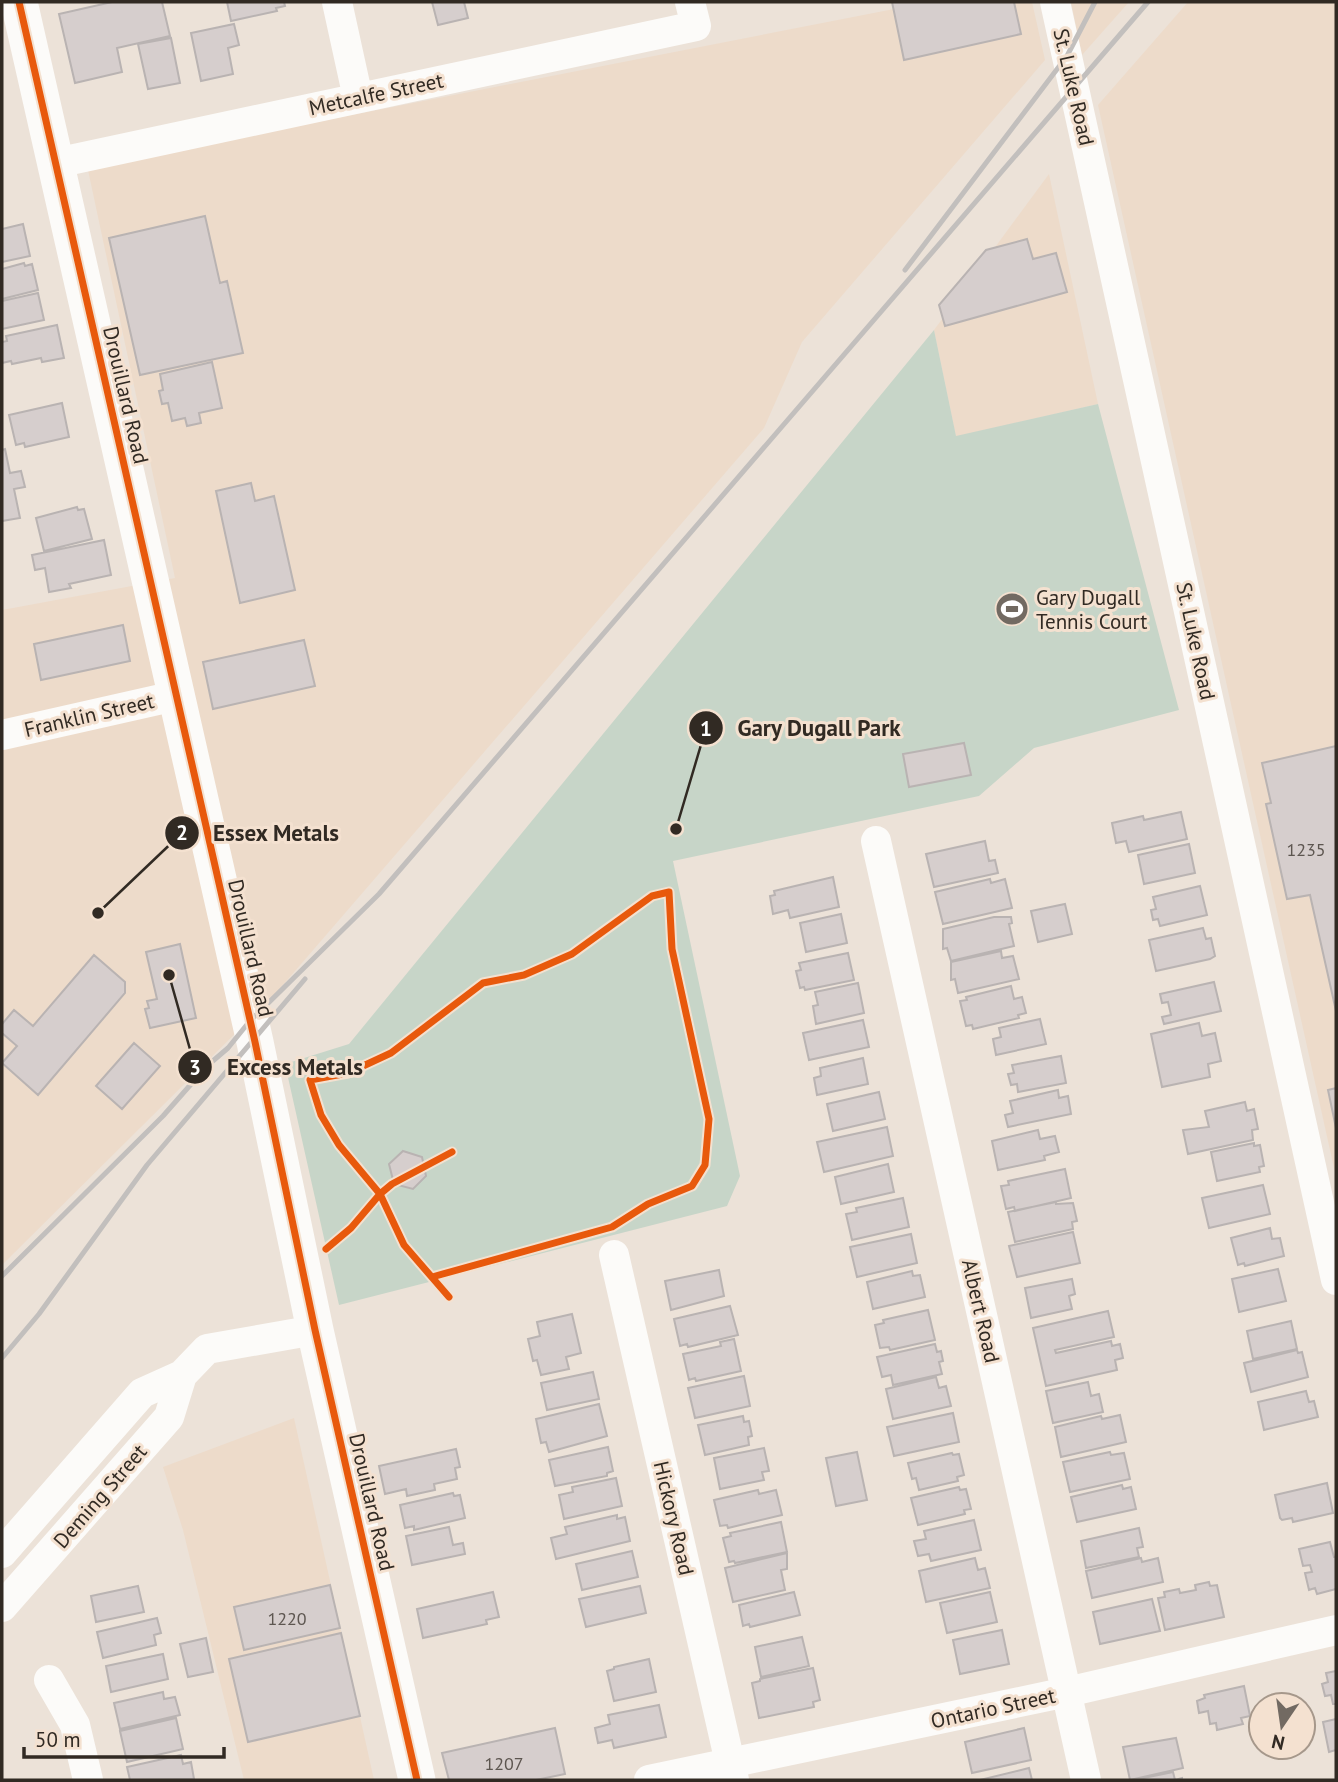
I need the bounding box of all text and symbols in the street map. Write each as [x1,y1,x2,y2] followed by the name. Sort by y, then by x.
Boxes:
[1047,26,1101,148] street label: St. Luke Road
[306,67,446,121] street label: Metcalfe Street
[97,324,155,466] street label: Drouillard Road
[1170,580,1222,702] street label: St. Luke Road
[1036,584,1147,635] place label: Gary Dugall Tennis Court
[993,590,1031,628] sports icon: Gary Dugall Tennis Court
[21,687,157,743] street label: Franklin Street
[688,706,915,750] callout: Gary Dugall Park
[737,713,901,742] text: Gary Dugall Park
[700,715,712,742] text: 1
[164,811,354,855] callout: Essex Metals
[213,818,339,847] text: Essex Metals
[176,819,188,846] text: 2
[1286,838,1326,861] house number: 1235
[222,877,280,1019] street label: Drouillard Road
[178,1045,377,1089] callout: Excess Metals
[227,1052,363,1081] text: Excess Metals
[189,1054,201,1081] text: 3
[956,1257,1006,1365] street label: Albert Road
[343,1431,401,1573] street label: Drouillard Road
[47,1438,153,1554] street label: Deming Street
[648,1458,700,1578] street label: Hickory Road
[267,1607,307,1630] house number: 1220
[928,1682,1058,1734] street label: Ontario Street
[1247,1691,1317,1761] north arrow
[24,1716,224,1760] scale bar
[35,1726,81,1753] text: 50 m
[1269,1729,1287,1756] text: N
[484,1752,524,1775] house number: 1207

